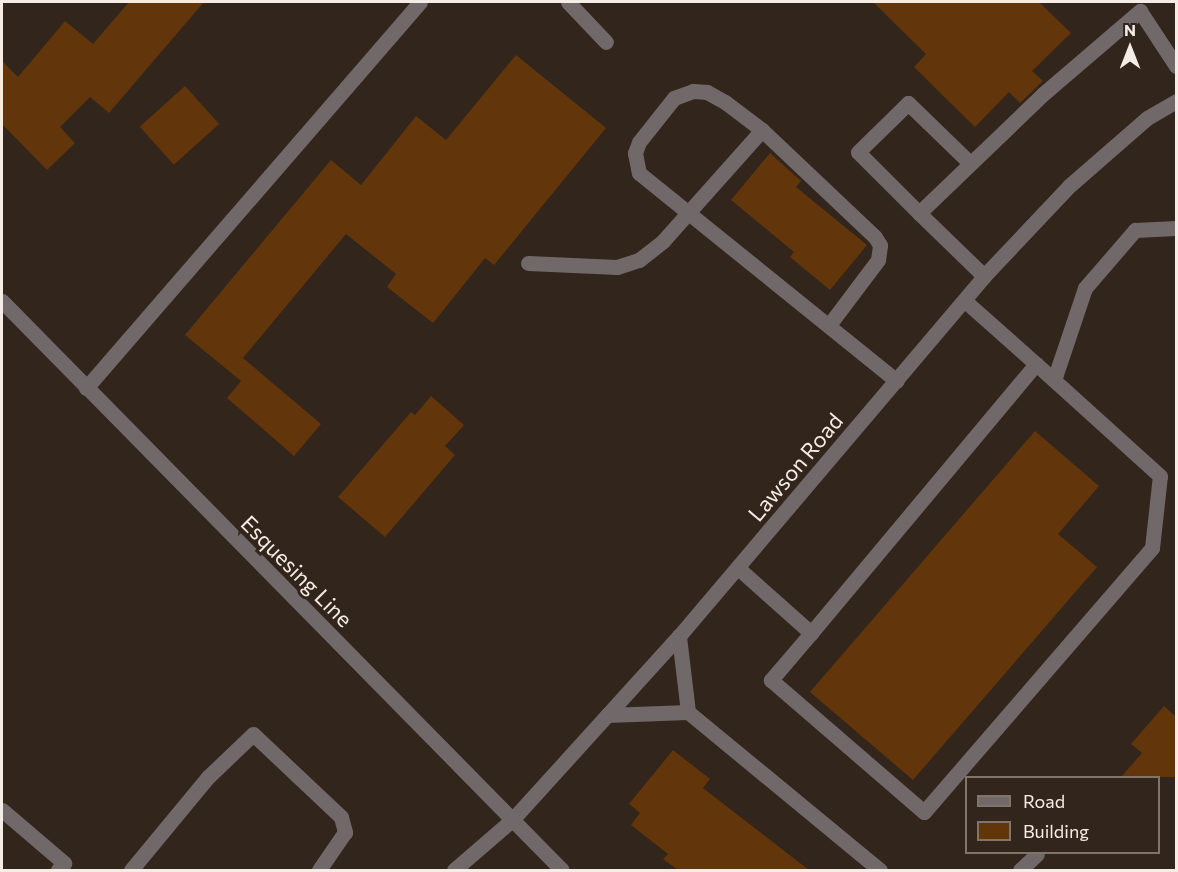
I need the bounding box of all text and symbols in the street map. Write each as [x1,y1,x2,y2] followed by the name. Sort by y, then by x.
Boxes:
[1100,18,1160,78] north arrow
[1124,20,1136,39] text: N
[742,408,848,526] street label: Lawson Road
[236,510,358,632] street label: Esquesing Line
[965,776,1160,854] legend
[1023,790,1065,812] text: Road
[1023,820,1089,842] text: Building

